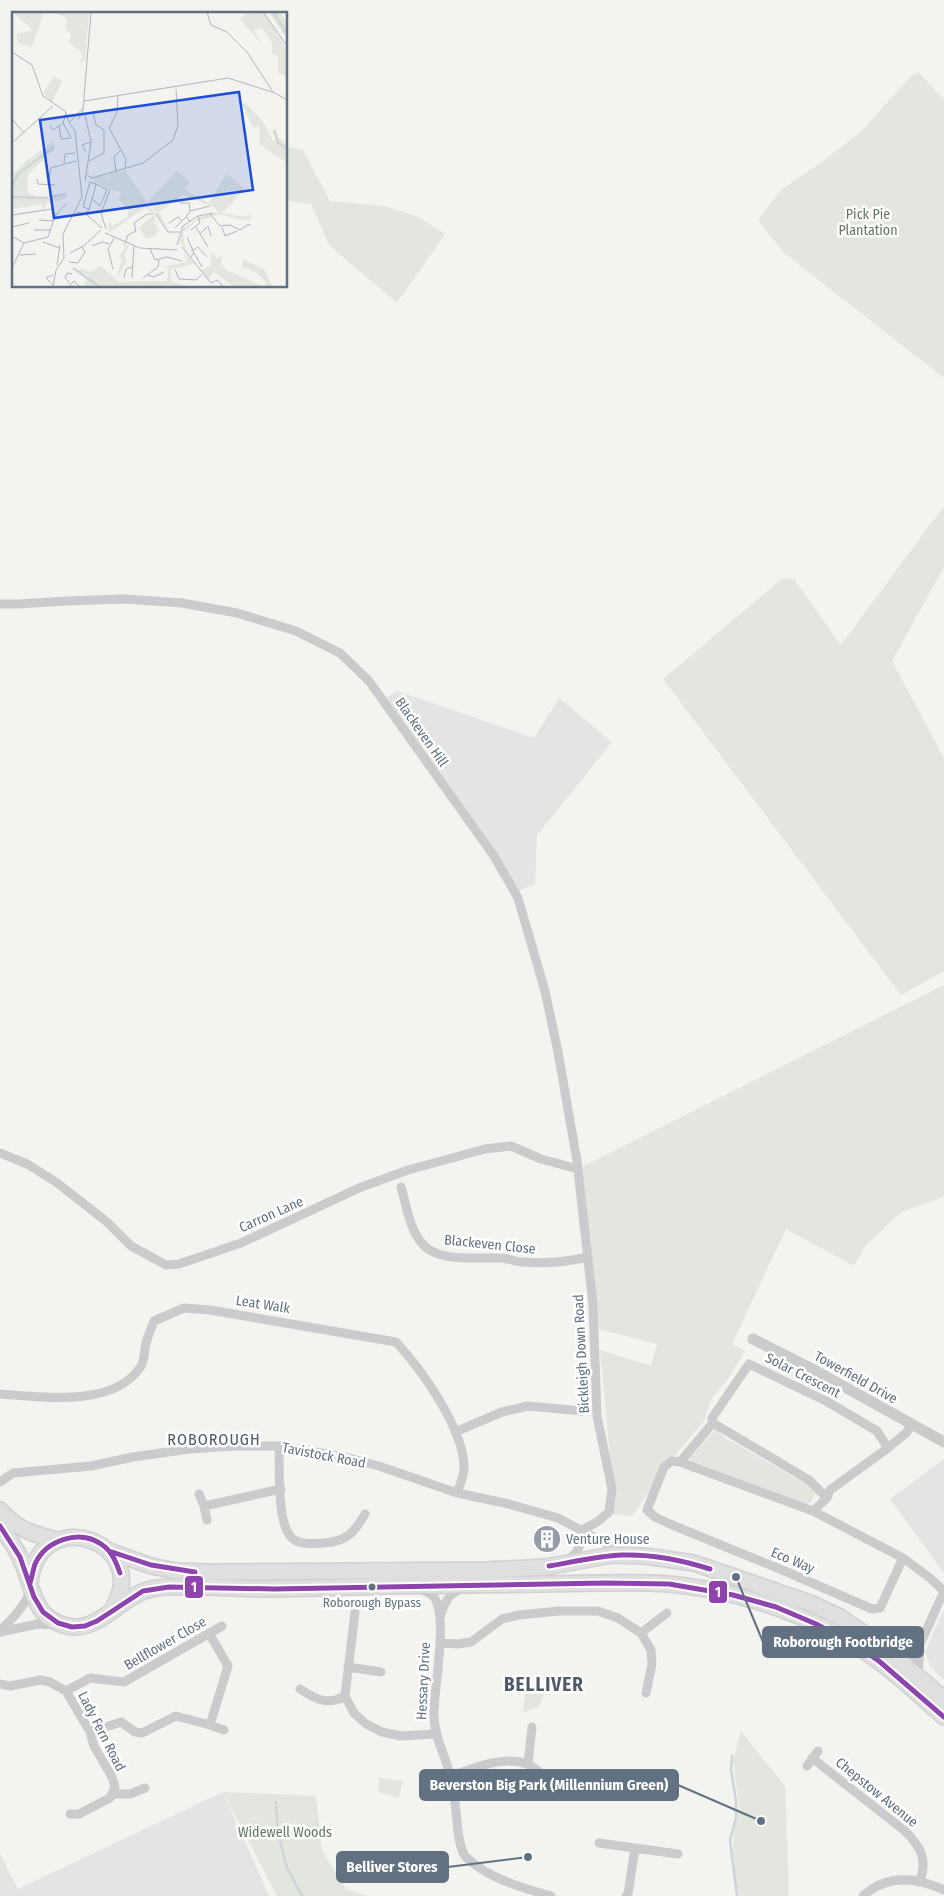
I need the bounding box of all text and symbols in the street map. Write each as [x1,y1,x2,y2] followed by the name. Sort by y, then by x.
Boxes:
[12,12,288,288] inset map
[838,206,898,239] park label: Pick Pie Plantation
[392,694,452,770] street label: Blackeven Hill
[236,1193,306,1236] street label: Carron Lane
[443,1231,537,1258] street label: Blackeven Close
[235,1292,292,1317] street label: Leat Walk
[570,1294,593,1414] street label: Bickleigh Down Road
[811,1348,900,1407] street label: Towerfield Drive
[762,1349,843,1402] street label: Solar Crescent
[167,1430,261,1449] district label: ROBOROUGH
[281,1439,367,1472] street label: Tavistock Road
[532,1524,562,1554] building icon: Venture House
[566,1531,650,1548] place label: Venture House
[768,1544,818,1577] street label: Eco Way
[184,1575,204,1599] line badge: 1
[191,1579,197,1596] text: 1
[708,1580,728,1604] line badge: 1
[367,1582,377,1592] marker: Roborough Bypass
[715,1584,721,1601] text: 1
[323,1595,422,1610] place label: Roborough Bypass
[121,1613,209,1674] street label: Bellflower Close
[763,1627,923,1657] callout: Roborough Footbridge
[773,1633,913,1651] text: Roborough Footbridge
[413,1642,434,1720] street label: Hessary Drive
[504,1673,584,1696] district label: BELLIVER
[74,1689,129,1774] street label: Lady Fern Road
[832,1754,921,1831] street label: Chepstow Avenue
[420,1770,678,1800] callout: Beverston Big Park (Millennium Green)
[430,1776,669,1794] text: Beverston Big Park (Millennium Green)
[238,1824,332,1841] park label: Widewell Woods
[337,1852,448,1882] callout: Belliver Stores
[346,1858,438,1876] text: Belliver Stores

